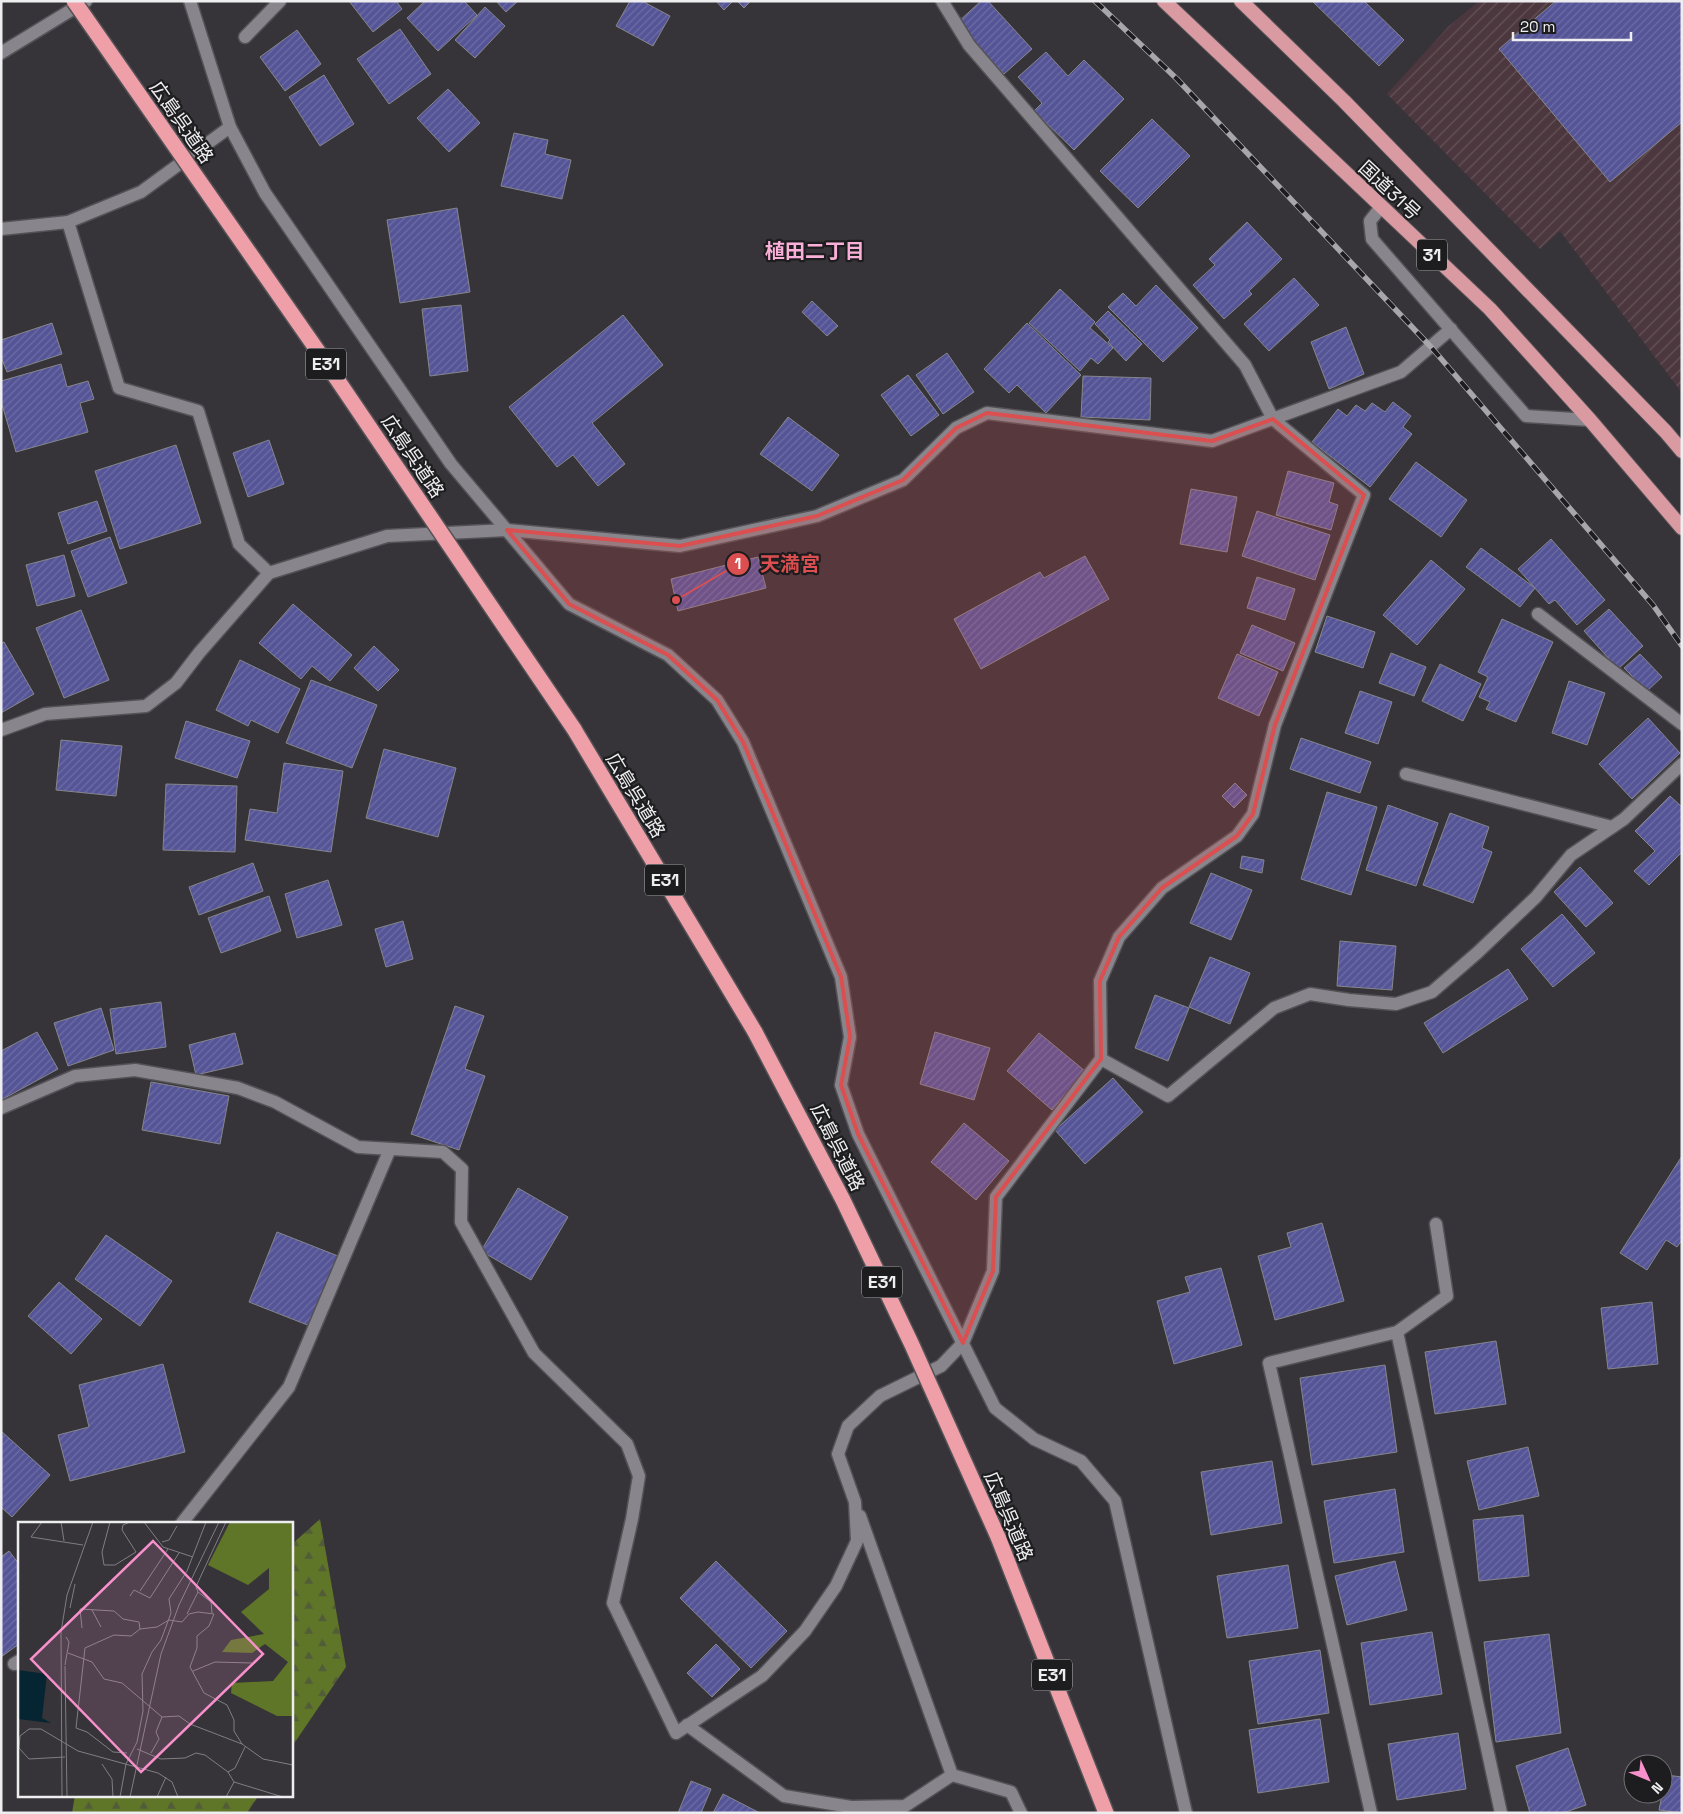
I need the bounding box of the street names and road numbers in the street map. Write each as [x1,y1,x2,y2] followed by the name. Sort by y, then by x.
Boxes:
[144,76,219,168] street label: 広島呉道路
[1353,155,1426,225] street label: 国道31号
[1417,240,1447,270] road number: 31
[306,348,346,379] road number: E31
[376,410,450,503] street label: 広島呉道路
[600,748,671,842] street label: 広島呉道路
[645,864,685,896] road number: E31
[805,1099,870,1195] street label: 広島呉道路
[862,1266,902,1298] road number: E31
[978,1468,1039,1565] street label: 広島呉道路
[1032,1660,1072,1690] road number: E31

